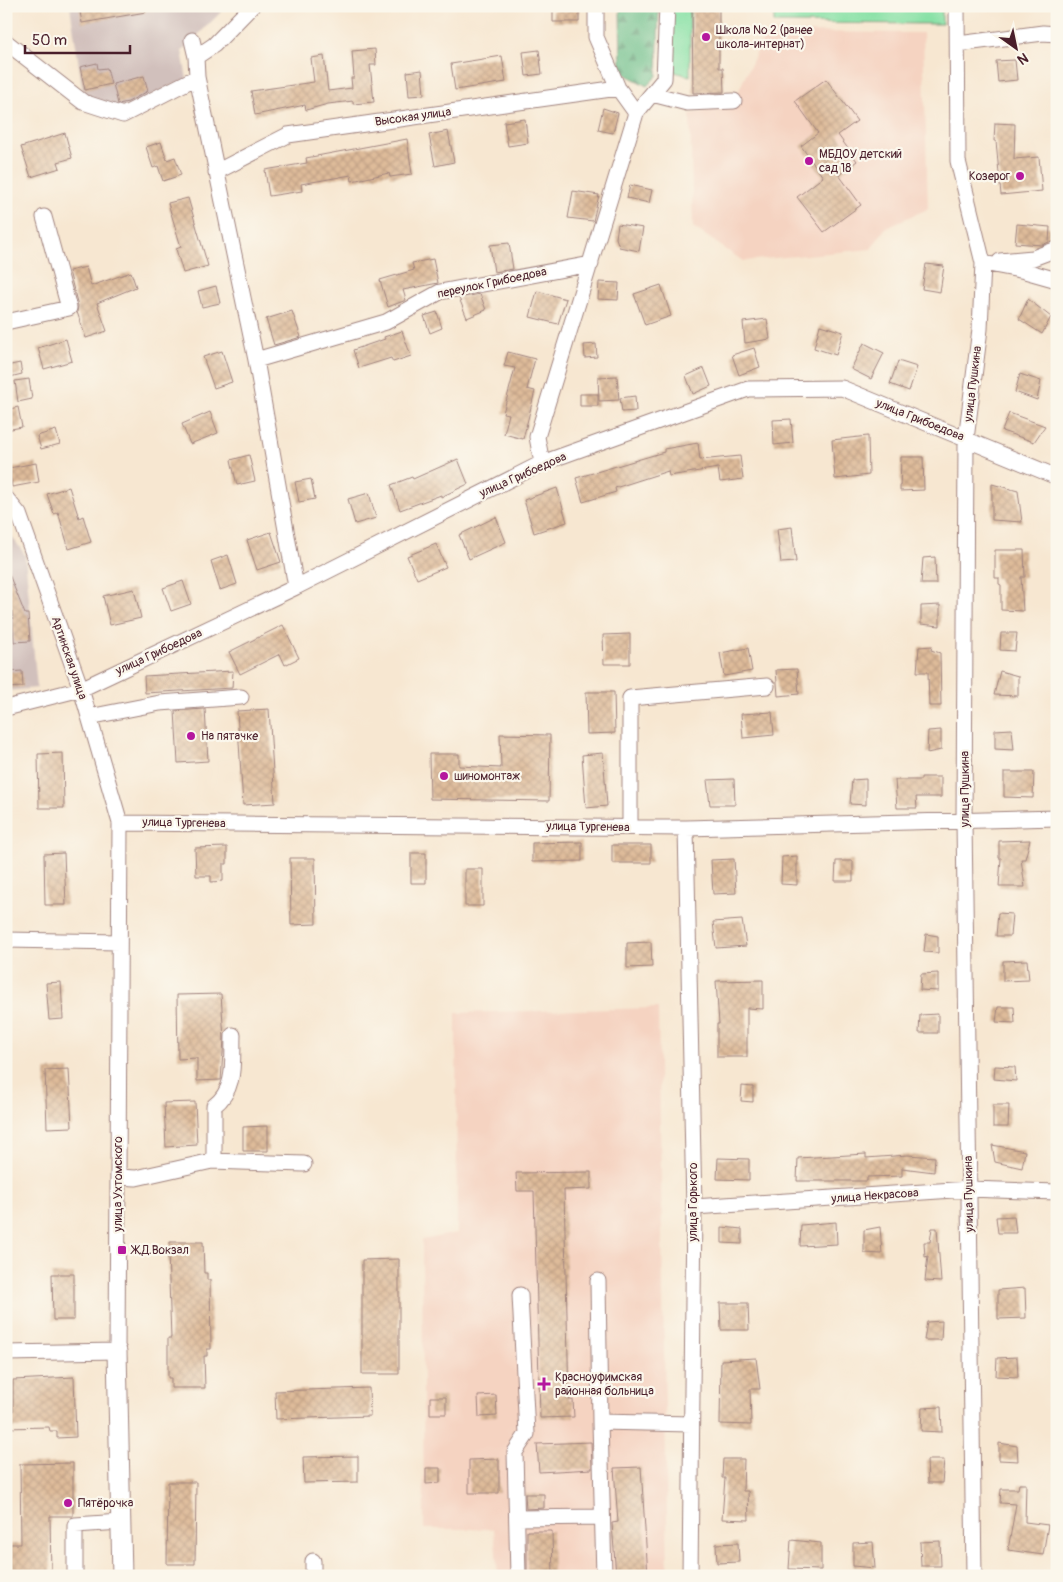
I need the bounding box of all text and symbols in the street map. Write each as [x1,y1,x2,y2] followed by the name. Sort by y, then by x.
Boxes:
[25,22,130,54] scale bar
[990,22,1040,72] north arrow
[716,23,813,52] place label: Школа № 2 (ранее школа-интернат)
[32,31,67,50] text: 50 m
[700,31,712,43] marker: Школа № 2 (ранее школа-интернат)
[1014,49,1031,68] text: N
[374,104,453,130] street label: Высокая улица
[819,147,902,176] place label: МБДОУ детский сад 18
[803,155,815,167] marker: МБДОУ детский сад 18
[969,169,1010,184] place label: Козерог
[1014,170,1026,182] marker: Козерог
[436,264,548,302] street label: переулок Грибоедова
[961,345,985,424] street label: улица Пушкина
[873,395,967,445] street label: улица Грибоедова
[476,449,569,501] street label: улица Грибоедова
[48,615,90,702] street label: Артинская улица
[112,625,205,679] street label: улица Грибоедова
[201,729,258,744] place label: На пятачке
[185,730,197,742] marker: На пятачке
[958,750,973,828] street label: улица Пушкина
[454,769,520,784] place label: шиномонтаж
[438,770,450,782] marker: шиномонтаж
[141,815,226,831] street label: улица Тургенева
[545,819,630,835] street label: улица Тургенева
[111,1136,126,1233] street label: улица Ухтомского
[961,1155,977,1233] street label: улица Пушкина
[686,1162,701,1243] street label: улица Горького
[830,1185,920,1207] street label: улица Некрасова
[130,1243,189,1258] place label: Ж.Д.Вокзал
[116,1244,128,1256] marker: Ж.Д.Вокзал
[555,1370,654,1399] place label: Красноуфимская районная больница
[537,1377,551,1391] marker: Красноуфимская районная больница
[78,1496,134,1511] place label: Пятёрочка
[62,1497,74,1509] marker: Пятёрочка

